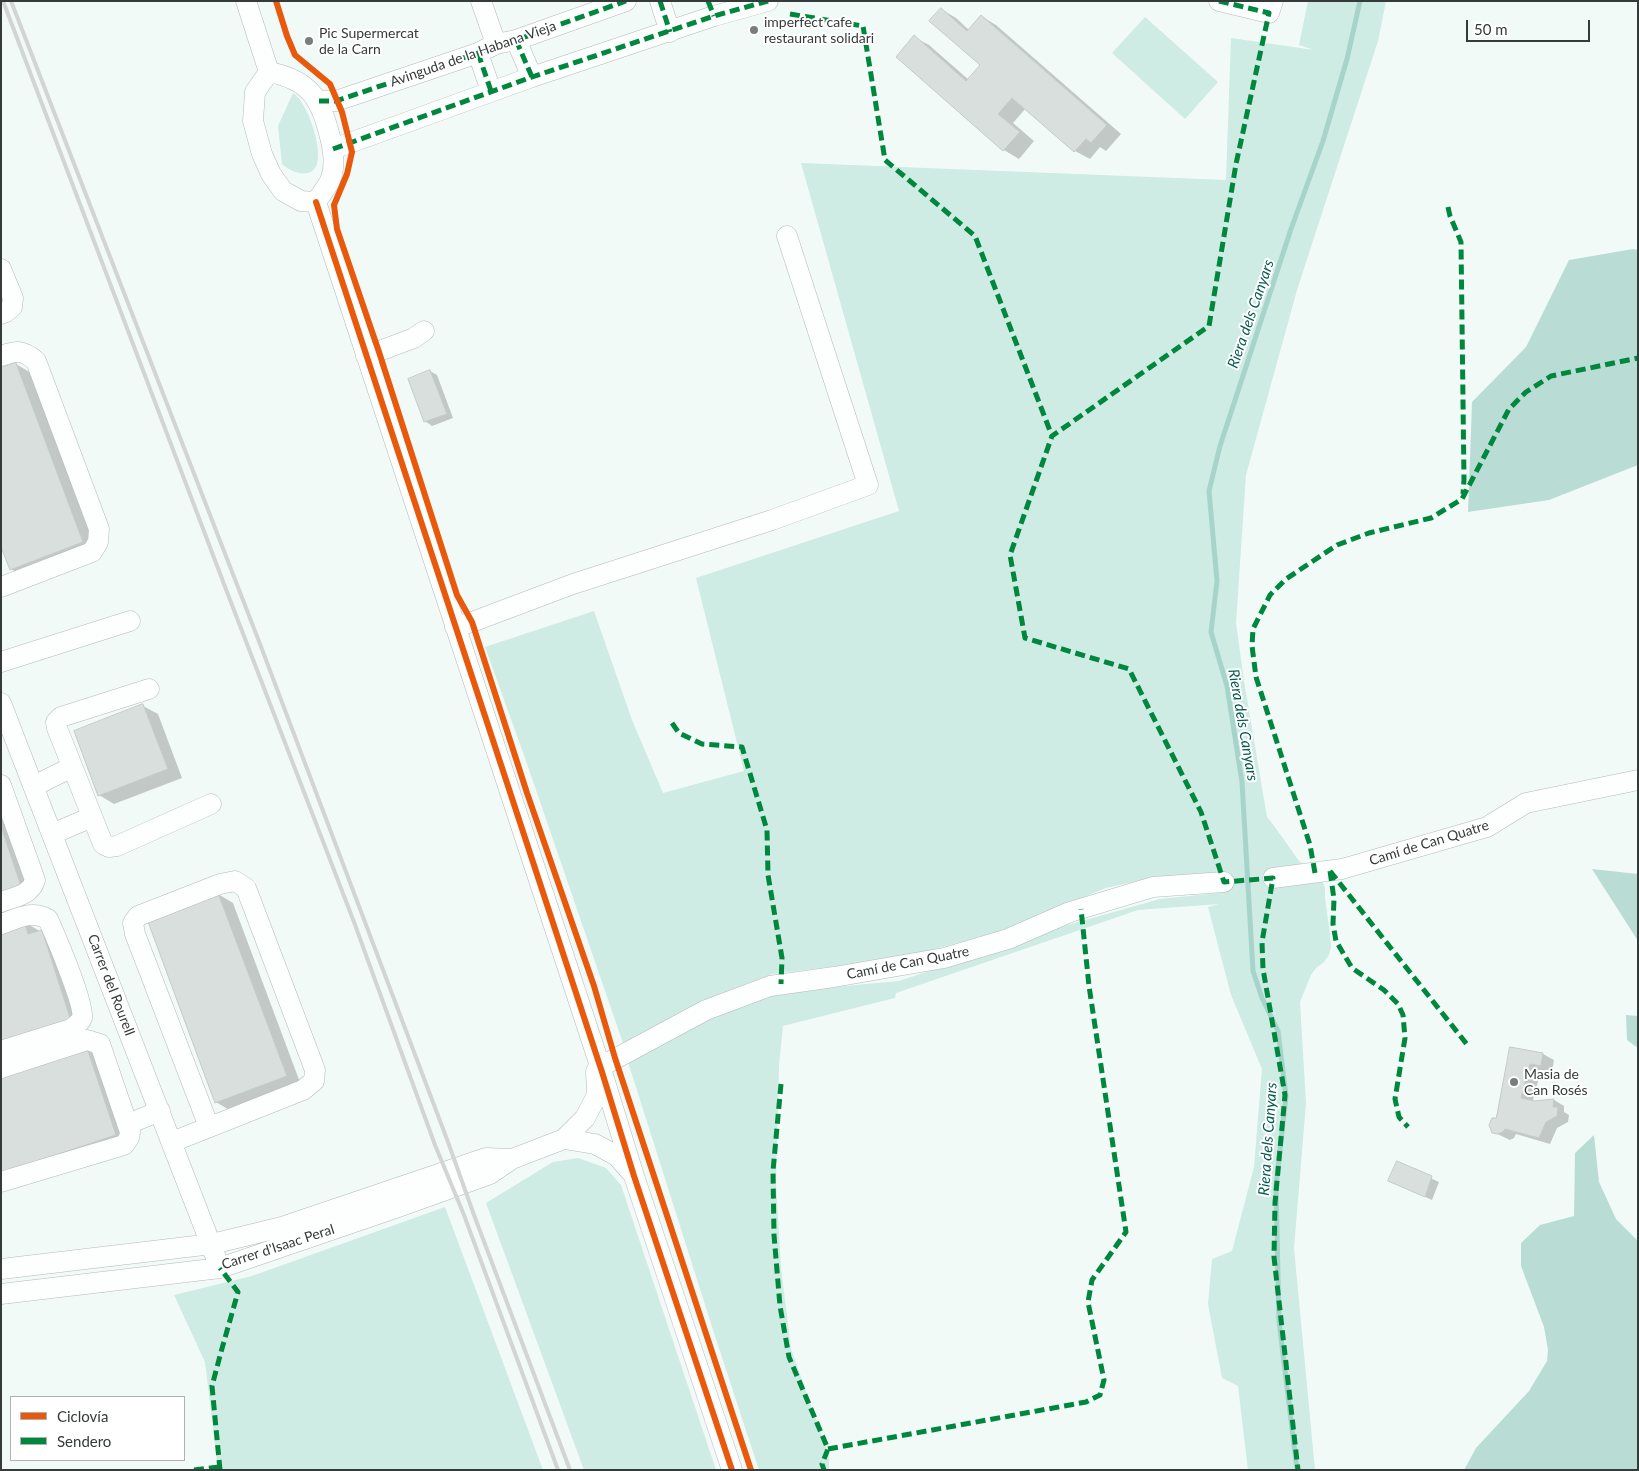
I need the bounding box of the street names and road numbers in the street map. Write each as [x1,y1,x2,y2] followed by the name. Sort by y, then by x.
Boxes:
[388,18,558,90] street label: Avinguda de la Habana Vieja
[1367,817,1491,869] street label: Camí de Can Quatre
[84,932,138,1038] street label: Carrer del Rourell
[845,943,971,983] street label: Camí de Can Quatre
[219,1221,337,1273] street label: Carrer d'Isaac Peral

